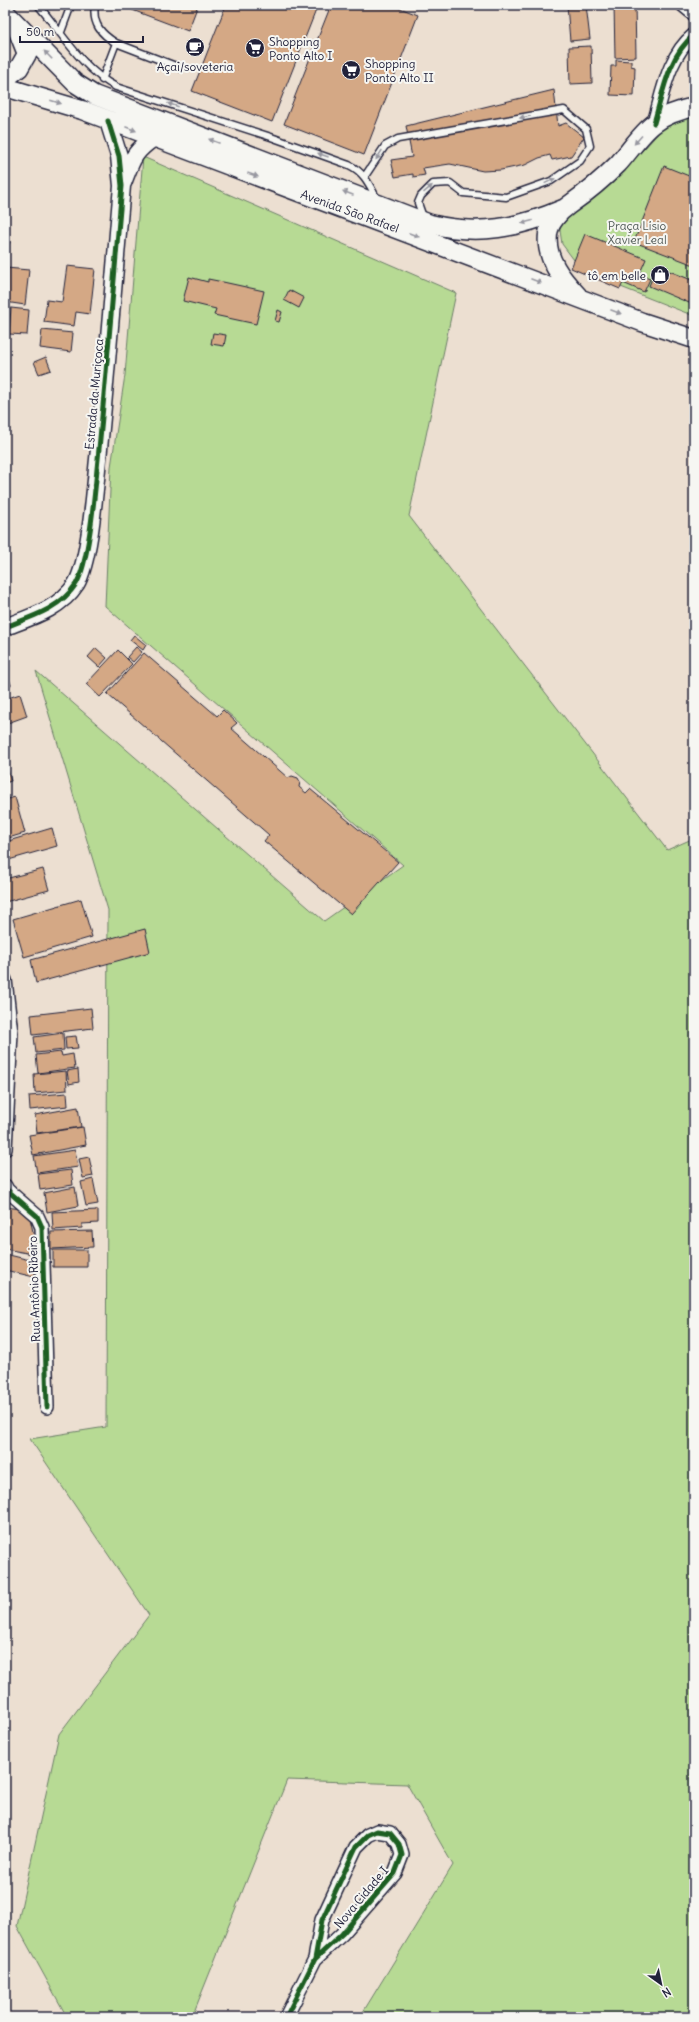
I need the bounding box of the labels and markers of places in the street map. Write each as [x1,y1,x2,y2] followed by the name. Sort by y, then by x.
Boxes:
[269,34,332,63] place label: Shopping Ponto Alto I
[184,36,206,58] cafe icon: Açai/soveteria
[244,37,266,59] supermarket icon: Shopping Ponto Alto I
[365,56,434,85] place label: Shopping Ponto Alto II
[157,59,234,74] place label: Açai/soveteria
[340,59,362,81] supermarket icon: Shopping Ponto Alto II
[649,264,671,286] shop icon: tô em belle
[588,268,646,283] place label: tô em belle

